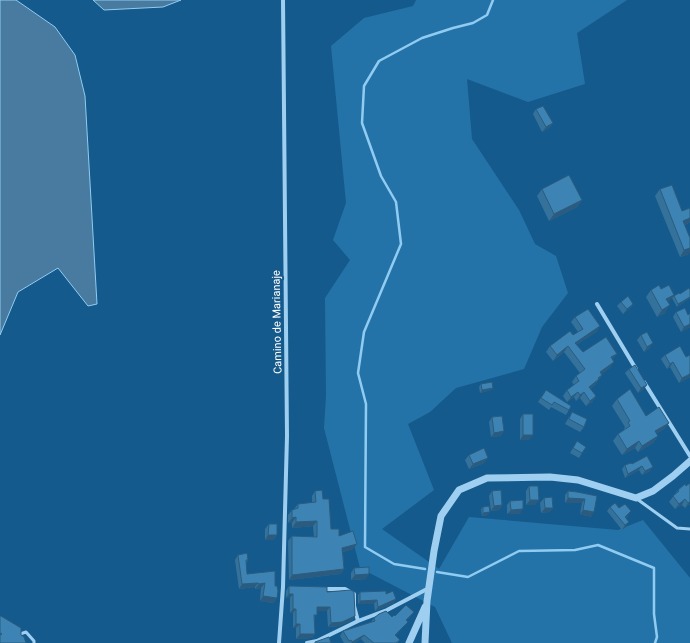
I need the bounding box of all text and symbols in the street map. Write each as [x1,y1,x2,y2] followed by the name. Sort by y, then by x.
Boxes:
[270,270,284,374] street label: Camino de Marianaje

